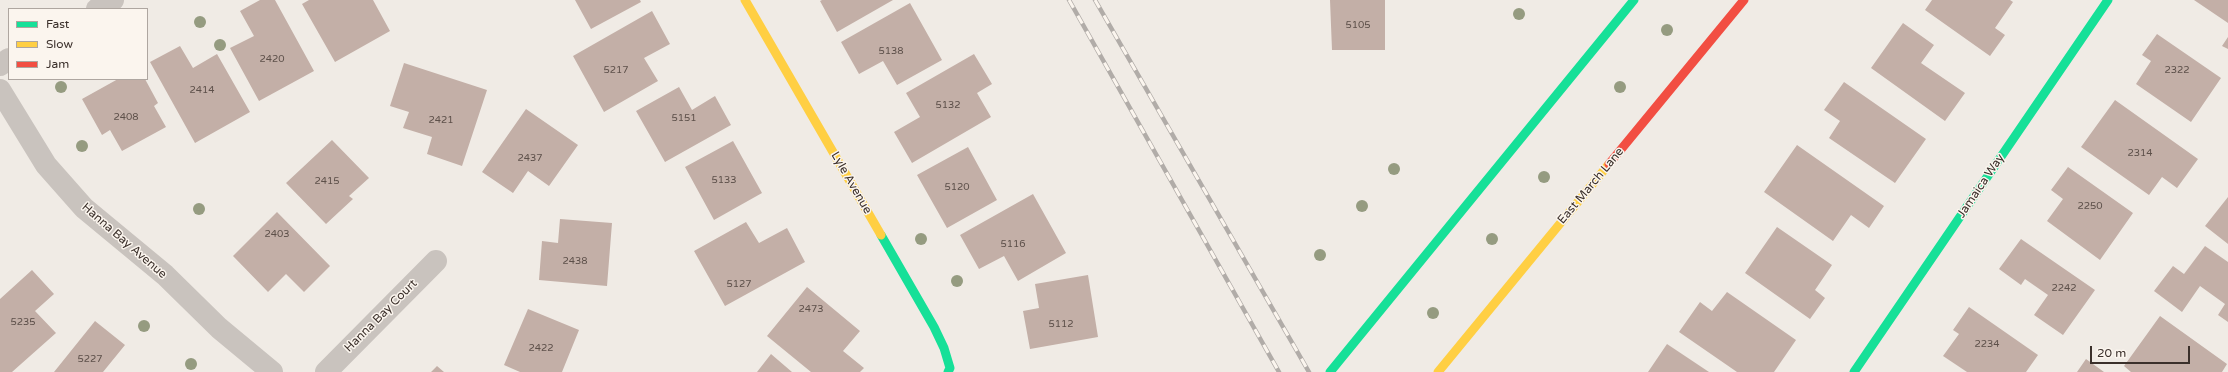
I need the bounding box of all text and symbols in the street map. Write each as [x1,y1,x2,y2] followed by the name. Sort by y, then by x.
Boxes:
[8,8,148,80] legend
[46,17,69,31] text: Fast
[1345,19,1371,31] house number: 5105
[46,37,73,51] text: Slow
[878,45,904,57] house number: 5138
[259,53,285,65] house number: 2420
[46,57,69,71] text: Jam
[603,64,629,76] house number: 5217
[2164,64,2190,76] house number: 2322
[189,84,215,96] house number: 2414
[935,99,961,111] house number: 5132
[113,111,139,123] house number: 2408
[671,112,697,124] house number: 5151
[428,114,454,126] house number: 2421
[1555,145,1627,227] street label: East March Lane
[2127,147,2153,159] house number: 2314
[827,149,875,217] street label: Lyle Avenue
[1954,151,2008,221] street label: Jamaica Way
[517,152,543,164] house number: 2437
[711,174,737,186] house number: 5133
[314,175,340,187] house number: 2415
[944,181,970,193] house number: 5120
[79,200,169,282] street label: Hanna Bay Avenue
[2077,200,2103,212] house number: 2250
[264,228,290,240] house number: 2403
[1000,238,1026,250] house number: 5116
[562,255,588,267] house number: 2438
[342,277,420,355] street label: Hanna Bay Court
[726,278,752,290] house number: 5127
[2051,282,2077,294] house number: 2242
[798,303,824,315] house number: 2473
[10,316,36,328] house number: 5235
[1048,318,1074,330] house number: 5112
[1974,338,2000,350] house number: 2234
[2092,338,2192,364] scale bar
[528,342,554,354] house number: 2422
[2097,346,2126,360] text: 20 m
[77,353,103,365] house number: 5227

